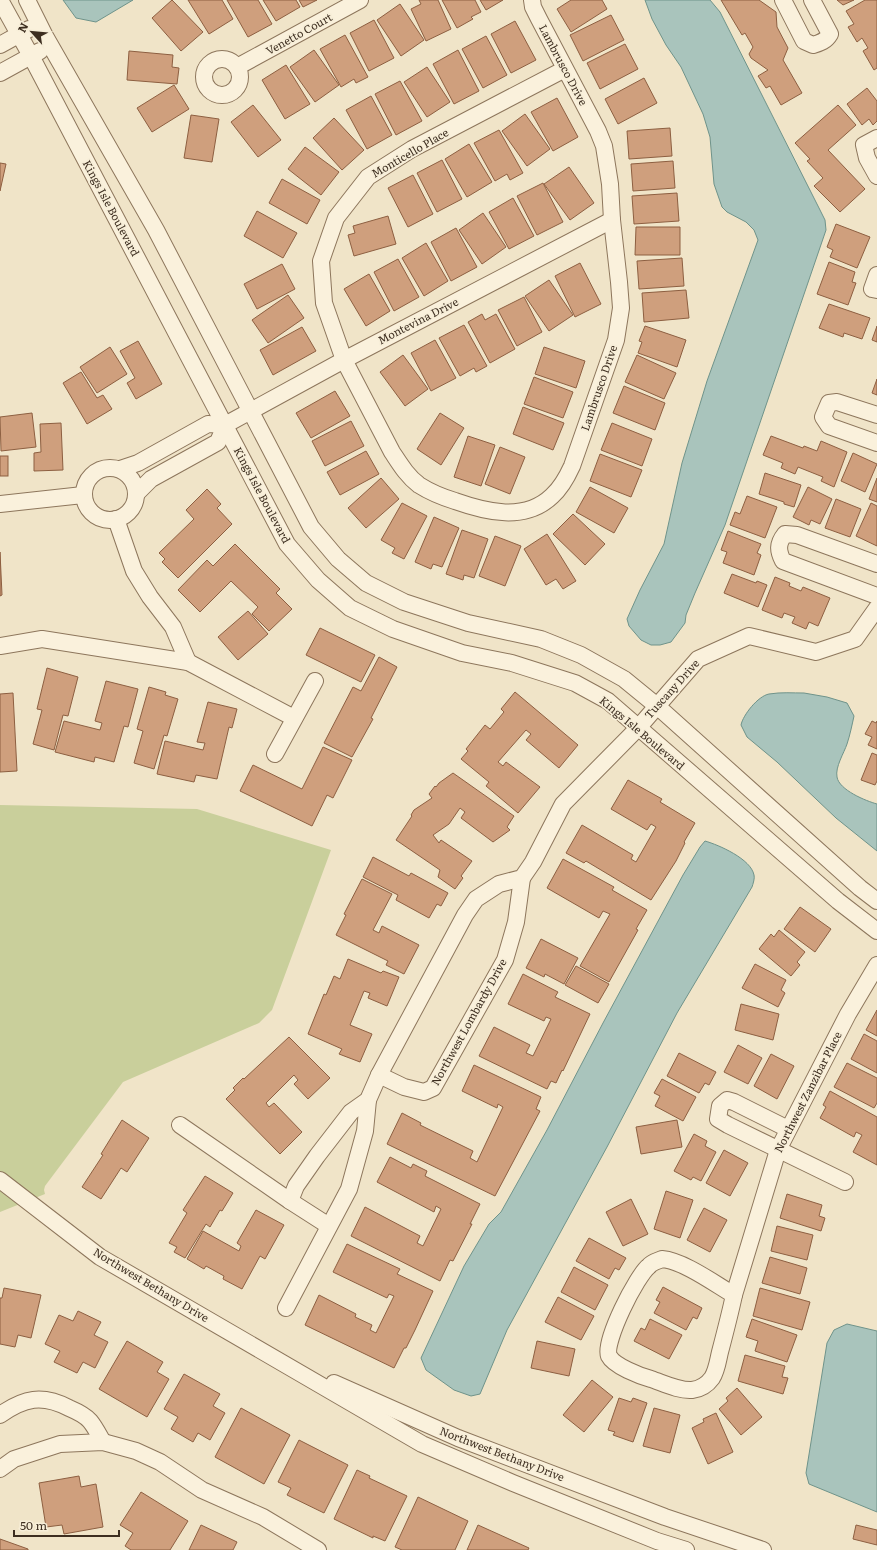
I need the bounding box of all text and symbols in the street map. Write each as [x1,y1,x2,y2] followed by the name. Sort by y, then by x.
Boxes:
[262,8,335,58] street label: Venetto Court
[12,12,52,52] north arrow
[13,19,31,35] text: N
[536,21,592,108] street label: Lambrusco Drive
[368,123,451,181] street label: Monticello Place
[80,157,144,259] street label: Kings Isle Boulevard
[374,293,461,347] street label: Montevina Drive
[576,342,620,433] street label: Lambrusco Drive
[231,444,295,546] street label: Kings Isle Boulevard
[640,655,703,722] street label: Tuscany Drive
[597,692,689,773] street label: Kings Isle Boulevard
[426,955,510,1088] street label: Northwest Lombardy Drive
[770,1028,845,1155] street label: Northwest Zanzibar Place
[91,1243,213,1325] street label: Northwest Bethany Drive
[438,1422,567,1484] street label: Northwest Bethany Drive
[14,1512,119,1538] scale bar
[20,1516,47,1534] text: 50 m

